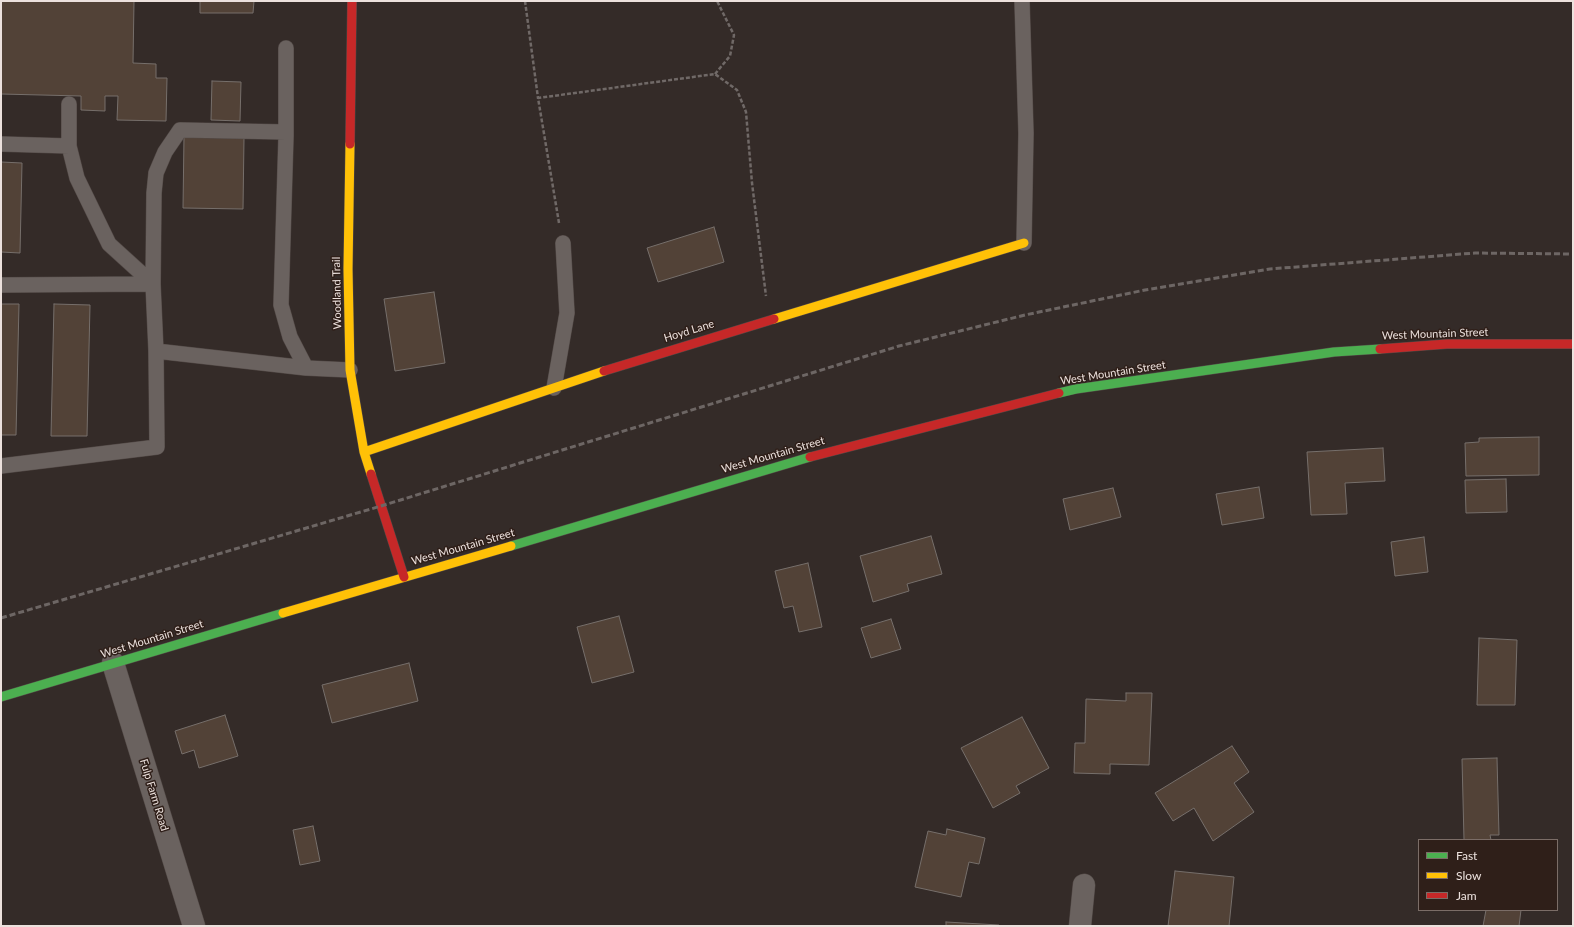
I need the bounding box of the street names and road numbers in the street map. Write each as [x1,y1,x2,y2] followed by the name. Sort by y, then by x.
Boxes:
[330,257,344,329] street label: Woodland Trail
[662,317,716,345] street label: Hoyd Lane
[1382,326,1488,342] street label: West Mountain Street
[1059,358,1167,388] street label: West Mountain Street
[720,434,826,476] street label: West Mountain Street
[410,526,516,568] street label: West Mountain Street
[99,617,205,661] street label: West Mountain Street
[137,757,171,833] street label: Fulp Farm Road

